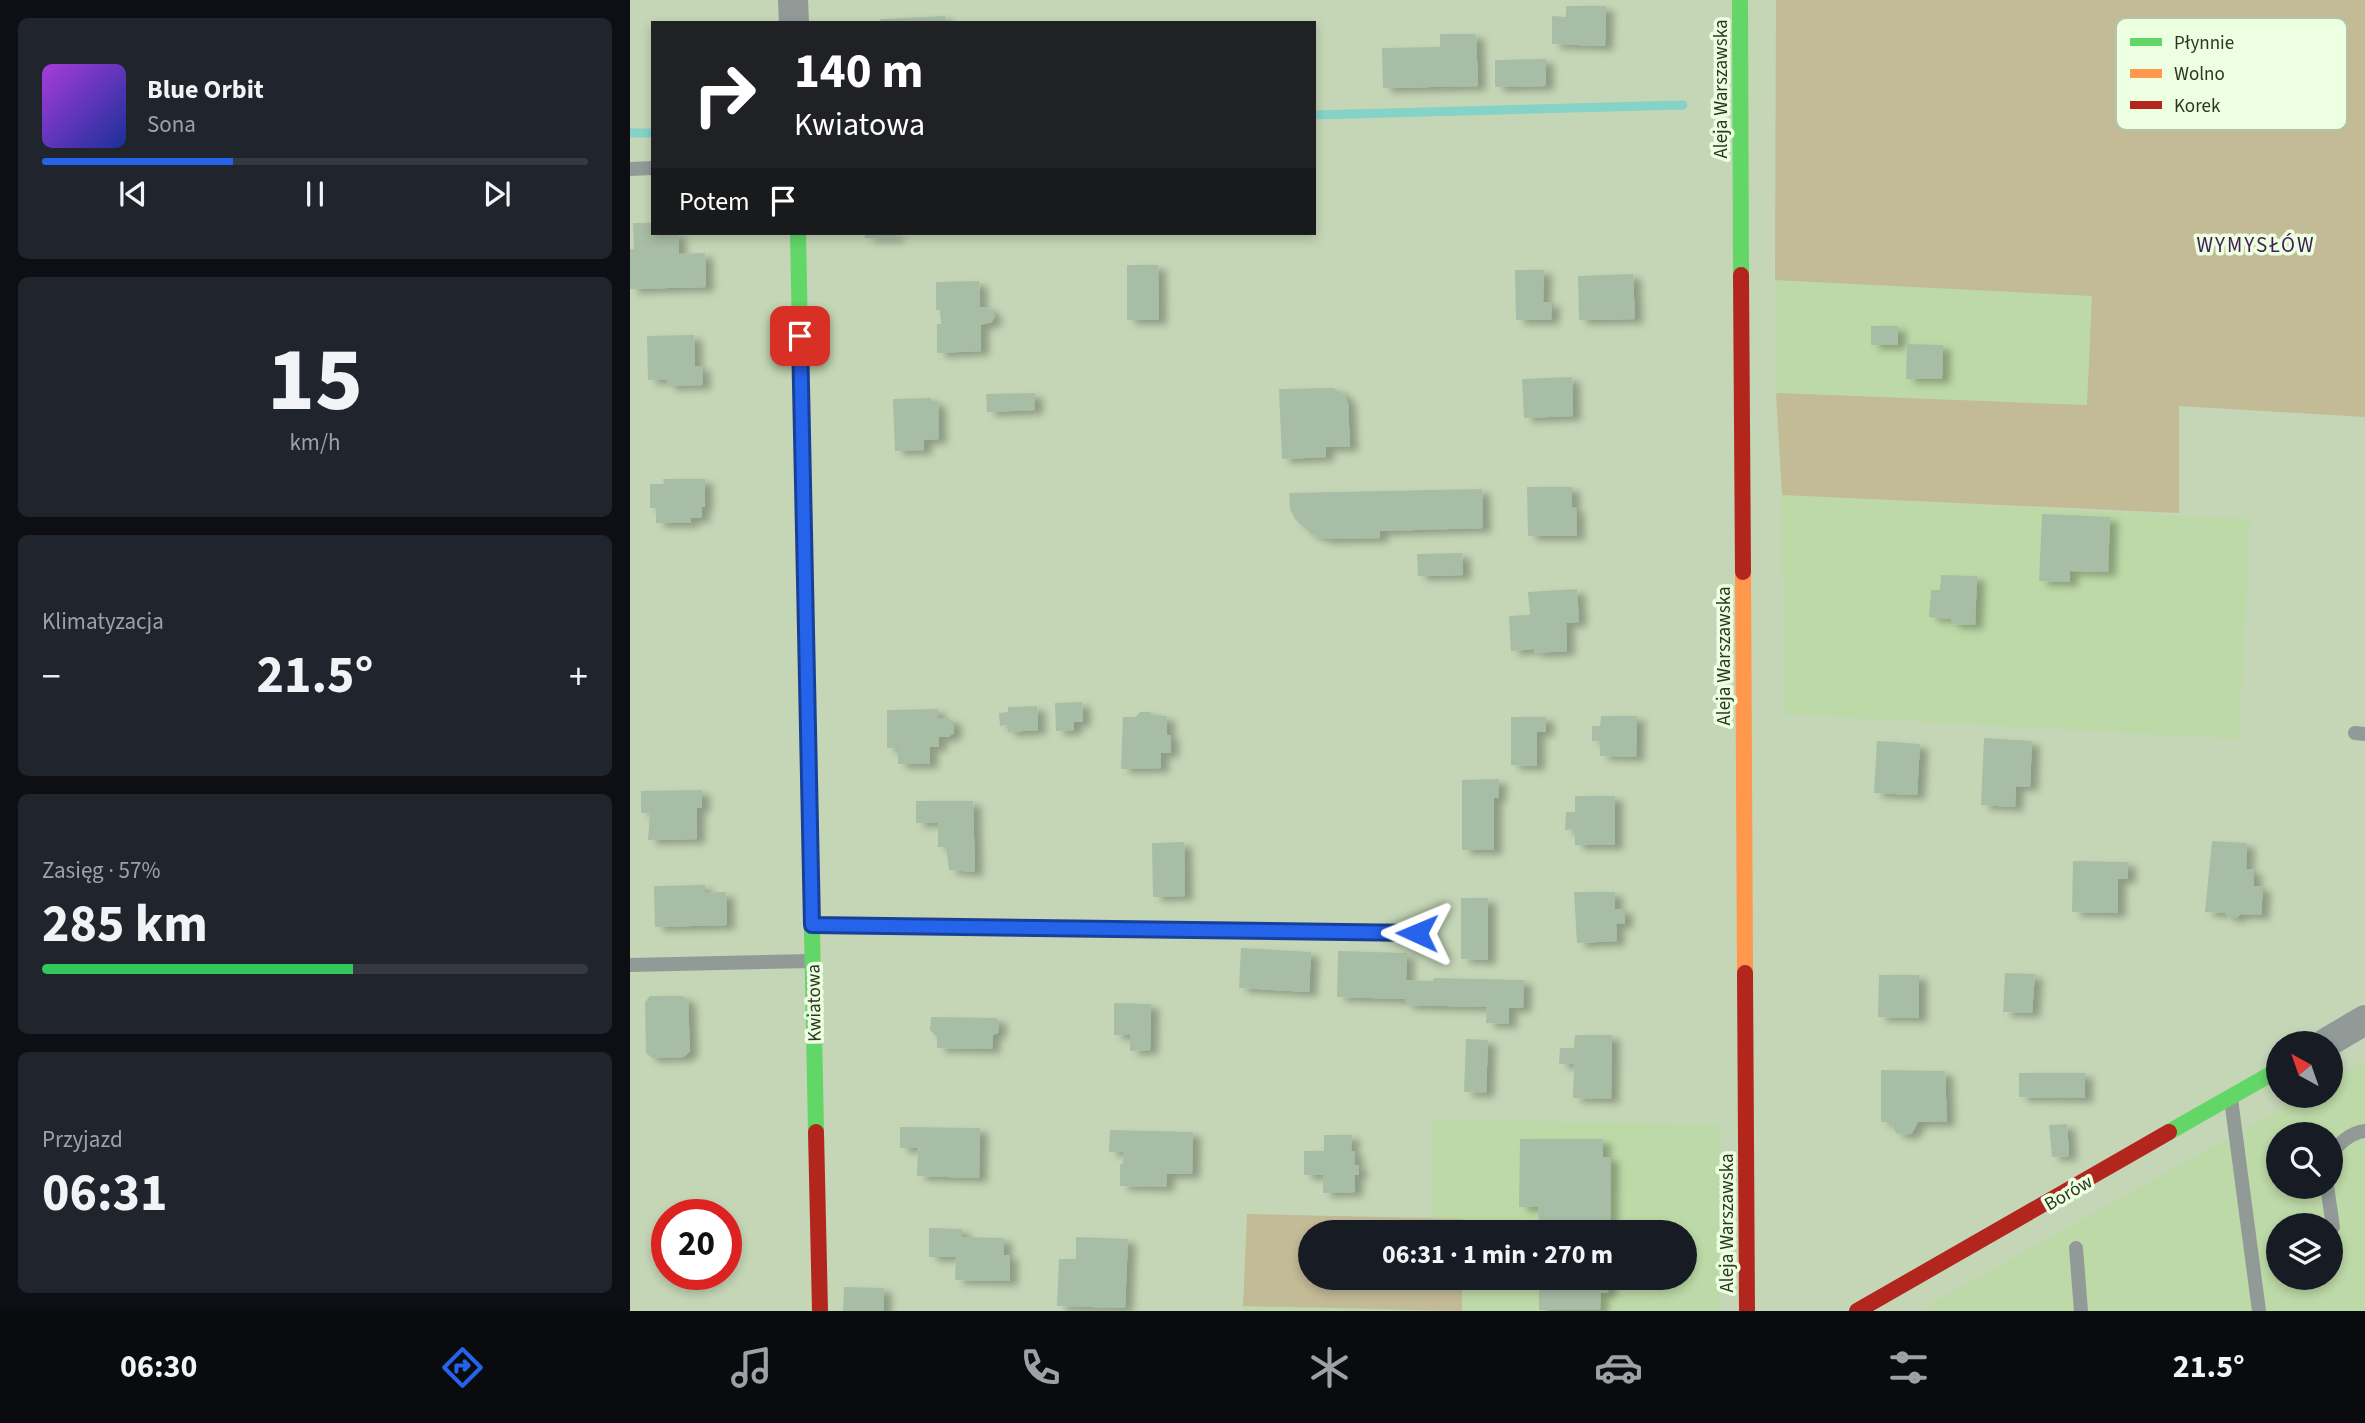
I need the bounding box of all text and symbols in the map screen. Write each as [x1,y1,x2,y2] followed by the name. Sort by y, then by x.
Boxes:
[2116,18,2347,130] legend
[1708,20,1735,158] street label: Aleja Warszawska
[2174,30,2234,57] text: Płynnie
[794,37,923,107] text: 140 m
[679,49,770,140] icon: right
[2174,61,2225,88] text: Wolno
[147,71,264,108] text: Blue Orbit
[2174,93,2221,120] text: Korek
[794,102,925,148] text: Kwiatowa
[147,108,196,141] text: Sona
[114,175,152,213] icon: previous
[296,175,334,213] icon: pause
[478,175,516,213] icon: next
[764,182,802,220] icon: arrive
[679,183,750,220] text: Potem
[2197,230,2315,260] district label: WYMYSŁÓW
[770,306,830,366] pin
[267,316,363,445] text: 15
[781,317,819,355] icon: arrive
[289,426,341,459] text: km/h
[1711,587,1738,725] street label: Aleja Warszawska
[42,605,164,638] text: Klimatyzacja
[257,639,373,713] text: 21.5°
[42,650,61,704] text: −
[569,650,588,704] text: +
[42,854,160,887] text: Zasięg · 57%
[42,888,208,962] text: 285 km
[1380,896,1454,970] position arrow
[800,964,829,1042] street label: Kwiatowa
[2266,1031,2343,1108] north arrow
[2266,1031,2343,1290] map controls
[2266,1122,2343,1199] button: search
[42,1123,123,1156] text: Przyjazd
[1714,1154,1741,1292] street label: Aleja Warszawska
[42,1157,167,1231] text: 06:31
[2040,1168,2098,1218] street label: Borów
[651,1199,742,1290] speed limit sign: 20
[2266,1213,2343,1290] button: layers
[1382,1236,1613,1273] text: 06:31 · 1 min · 270 m
[438,1343,487,1392] icon: directions
[727,1343,776,1392] icon: music
[1016,1343,1065,1392] icon: phone
[1305,1343,1354,1392] icon: climate
[1594,1343,1643,1392] icon: car
[1884,1343,1933,1392] icon: filters
[120,1344,197,1390] text: 06:30
[2173,1344,2245,1390] text: 21.5°

